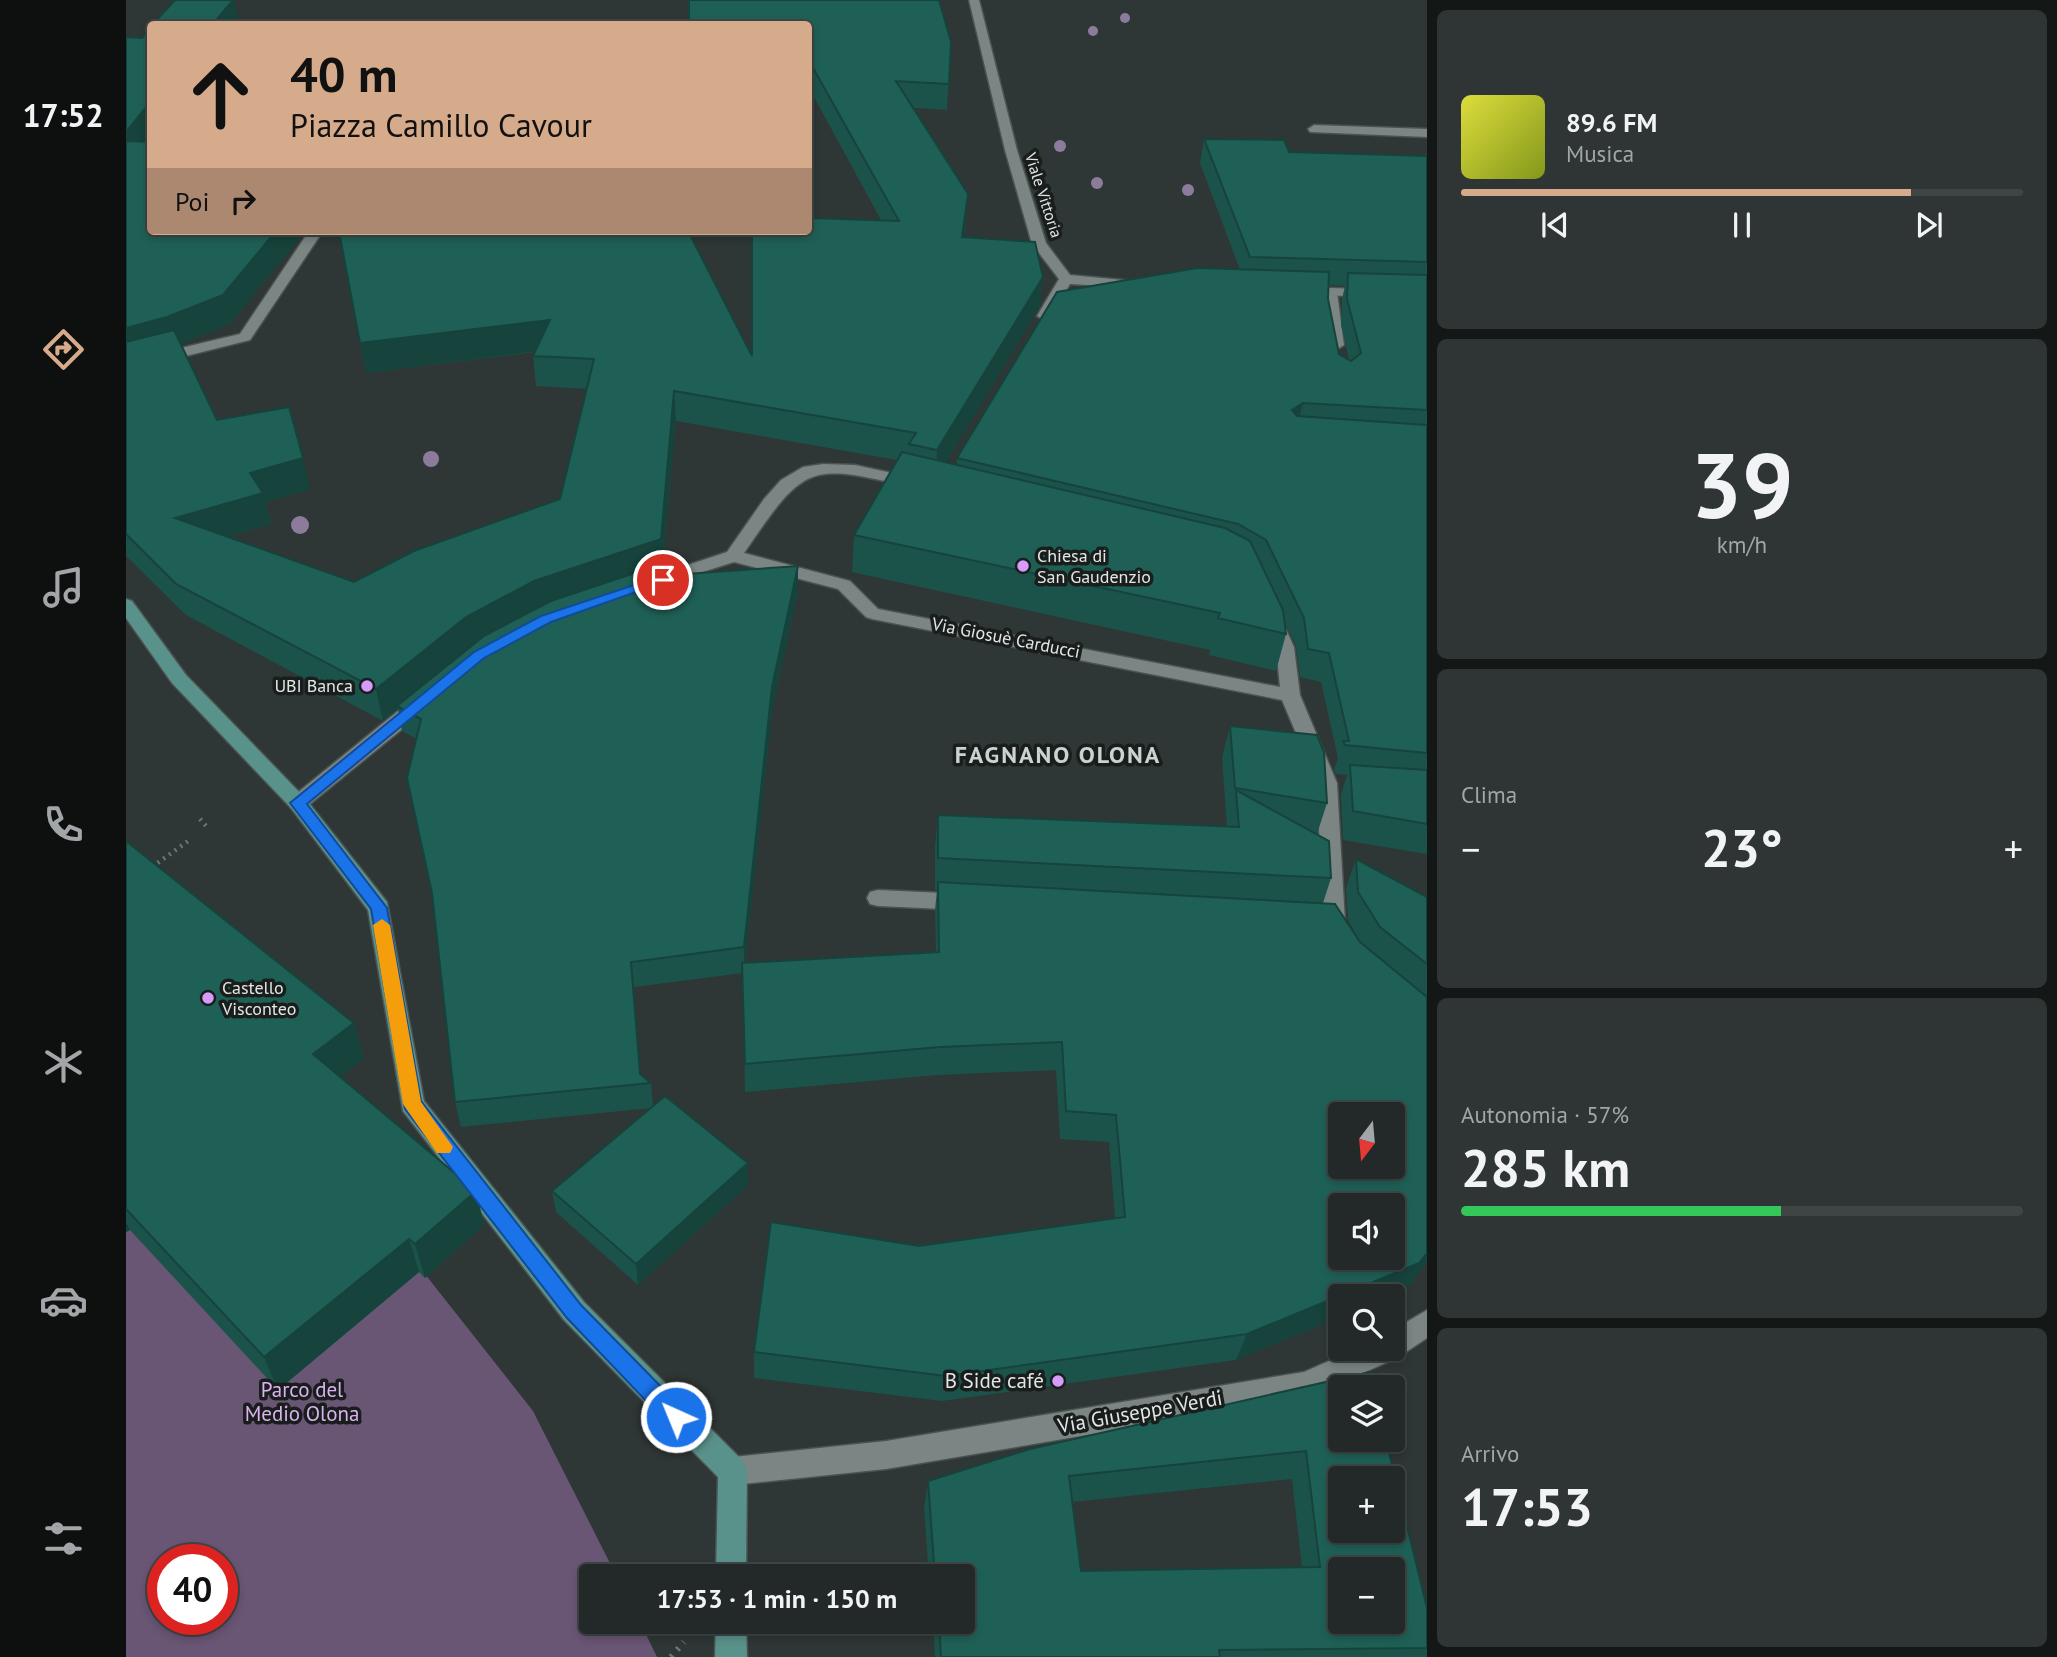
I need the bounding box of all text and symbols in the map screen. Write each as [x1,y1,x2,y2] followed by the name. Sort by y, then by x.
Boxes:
[290,42,397,106] text: 40 m
[175,49,266,140] icon: ahead
[22,94,104,136] text: 17:52
[290,104,592,146] text: Piazza Camillo Cavour
[1566,106,1657,139] text: 89.6 FM
[1566,139,1634,168] text: Musica
[1021,149,1067,240] street label: Viale Vittoria
[224,182,262,220] icon: right
[175,185,210,218] text: Poi
[1536,206,1574,244] icon: previous
[1723,206,1761,244] icon: pause
[1910,206,1948,244] icon: next
[39,325,88,374] icon: directions
[1690,425,1794,543] text: 39
[1717,530,1767,559] text: km/h
[1037,544,1151,588] place label: Chiesa di San Gaudenzio
[633,550,693,610] pin
[1015,558,1031,574] marker: Chiesa di San Gaudenzio
[644,561,682,599] icon: arrive
[39,563,88,612] icon: music
[929,612,1082,663] street label: Via Giosuè Carducci
[274,674,353,697] place label: UBI Banca
[359,678,375,694] marker: UBI Banca
[955,739,1161,770] district label: FAGNANO OLONA
[1461,780,1517,809] text: Clima
[39,800,88,849] icon: phone
[1701,814,1783,881] text: 23°
[1461,824,1480,873] text: −
[2004,824,2023,873] text: +
[221,976,296,1020] place label: Castello Visconteo
[200,990,216,1006] marker: Castello Visconteo
[39,1038,88,1087] icon: climate
[1461,1100,1629,1129] text: Autonomia · 57%
[1328,1102,1405,1180] north arrow
[1328,1102,1405,1634] map controls
[1461,1134,1630,1201] text: 285 km
[1328,1193,1405,1270] button: sound
[39,1276,88,1325] icon: car
[1328,1284,1405,1361] button: search
[945,1367,1044,1394] place label: B Side café
[1050,1373,1066,1389] marker: B Side café
[1328,1375,1405,1452] button: layers
[245,1376,359,1427] park label: Parco del Medio Olona
[639,1380,713,1454] position arrow
[1054,1384,1224,1439] street label: Via Giuseppe Verdi
[1461,1439,1519,1468] text: Arrivo
[1328,1466,1405,1543] button: +
[1461,1473,1593,1540] text: 17:53
[39,1514,88,1563] icon: filters
[147,1544,238,1635] speed limit sign: 40
[1328,1557,1405,1634] button: −
[657,1582,897,1615] text: 17:53 · 1 min · 150 m

